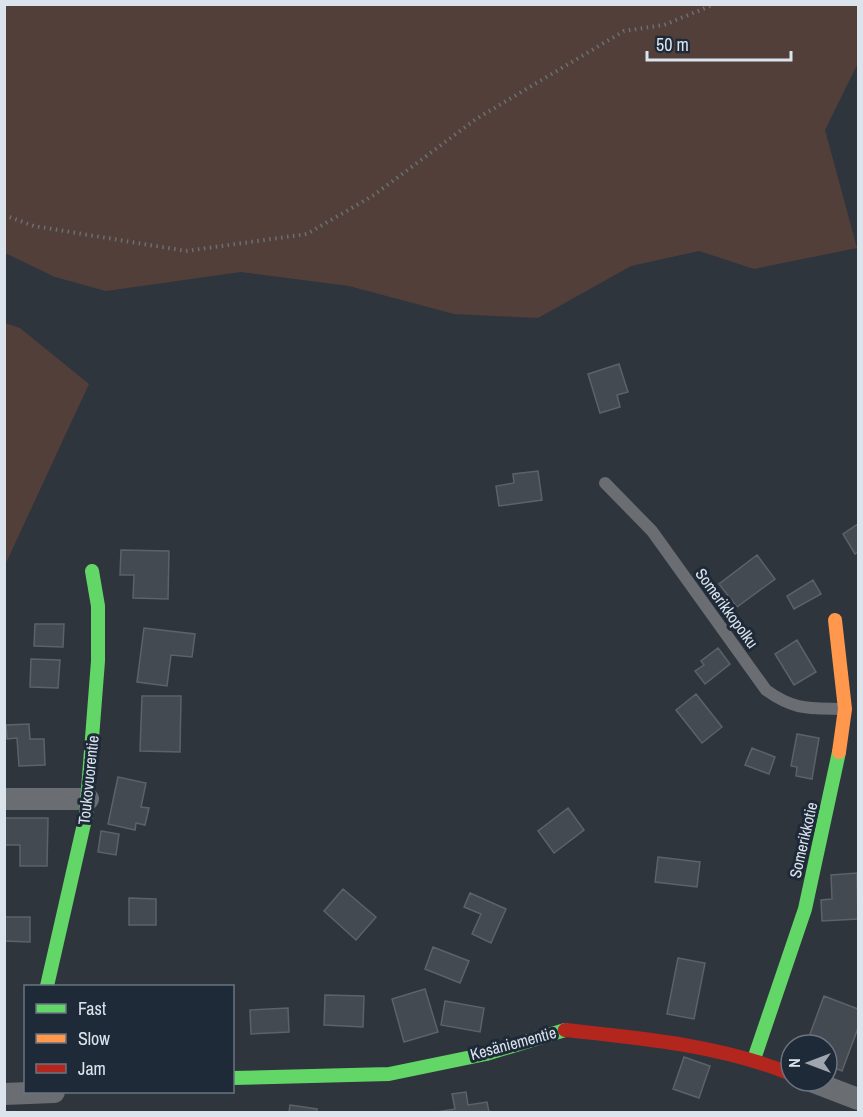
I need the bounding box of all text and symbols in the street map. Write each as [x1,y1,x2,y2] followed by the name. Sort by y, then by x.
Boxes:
[647,24,791,62] scale bar
[656,32,689,57] text: 50 m
[690,563,764,653] street label: Somerikkopolku
[72,734,104,826] street label: Toukovuorentie
[784,800,822,880] street label: Somerikkotie
[24,985,234,1093] legend
[78,996,106,1021] text: Fast
[468,1021,558,1065] street label: Kesäniementie
[78,1026,110,1051] text: Slow
[779,1033,839,1093] north arrow
[78,1056,106,1081] text: Jam
[783,1058,805,1068] text: N

